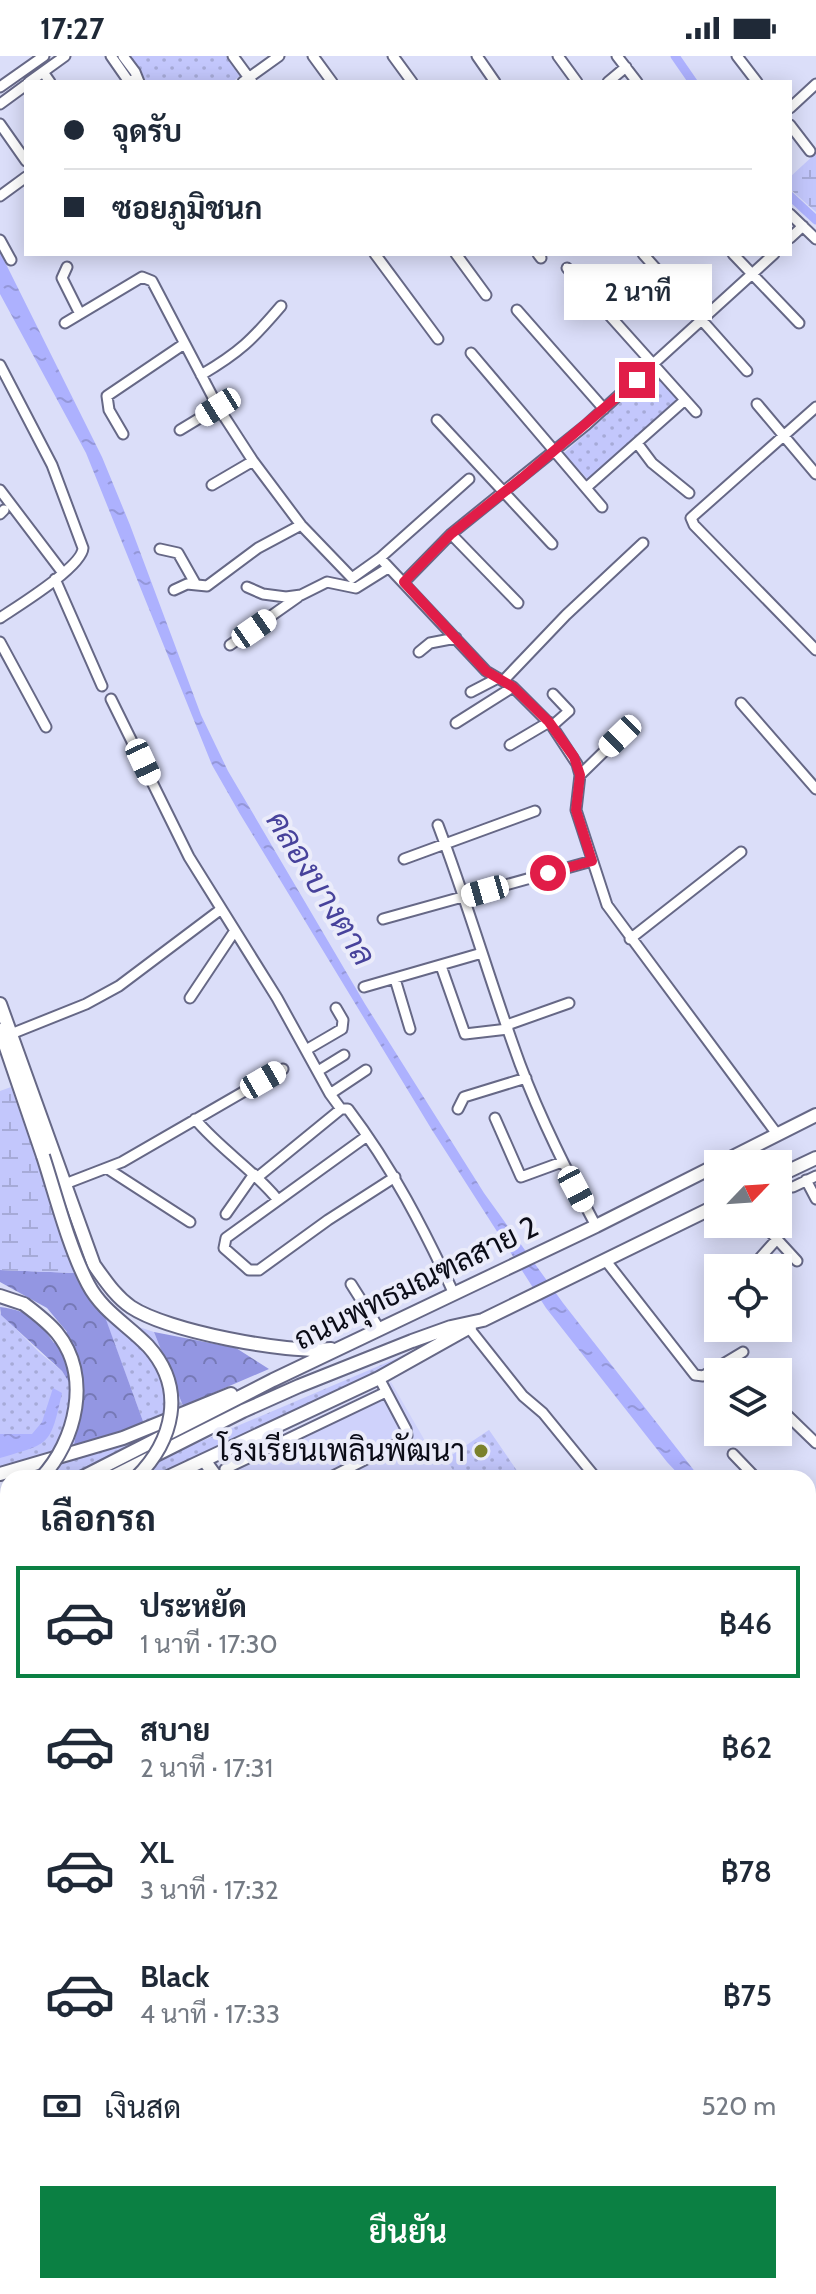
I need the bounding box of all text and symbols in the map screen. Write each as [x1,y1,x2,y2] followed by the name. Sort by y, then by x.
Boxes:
[40,10,104,47] text: 17:27
[112,113,182,150] text: จุดรับ
[112,190,262,227] text: ซอยภูมิชนก
[563,264,711,320] callout: 2 นาที
[605,276,671,308] text: 2 นาที
[619,362,655,398] route end
[191,384,245,430] car
[227,605,281,653] car
[594,711,646,761] car
[122,735,164,789] car
[258,803,384,972] water label: คลองบางตาล
[530,855,566,891] route start
[459,873,511,909] car
[236,1058,290,1102] car
[704,1150,792,1238] north arrow
[704,1150,792,1446] map controls
[554,1162,598,1216] car
[288,1207,545,1360] street label: ถนนพุทธมณฑลสาย 2
[704,1254,792,1342] button: locate
[704,1358,792,1446] button: layers
[216,1431,465,1469] place label: โรงเรียนเพลินพัฒนา
[472,1442,490,1460] marker: โรงเรียนเพลินพัฒนา
[40,1496,156,1540] text: เลือกรถ
[44,1586,116,1658] icon: car
[140,1588,247,1625] text: ประหยัด
[719,1605,772,1642] text: ฿46
[140,1628,278,1660] text: 1 นาที · 17:30
[44,1710,116,1782] icon: car
[140,1712,210,1749] text: สบาย
[721,1729,772,1766] text: ฿62
[140,1752,273,1784] text: 2 นาที · 17:31
[44,1834,116,1906] icon: car
[140,1834,174,1871] text: XL
[721,1853,772,1890] text: ฿78
[140,1874,279,1906] text: 3 นาที · 17:32
[44,1958,116,2030] icon: car
[140,1958,210,1995] text: Black
[723,1977,772,2014] text: ฿75
[140,1998,280,2030] text: 4 นาที · 17:33
[40,2084,84,2128] icon: cash
[104,2089,181,2126] text: เงินสด
[702,2090,776,2122] text: 520 m
[40,2186,776,2278] button: ยืนยัน

